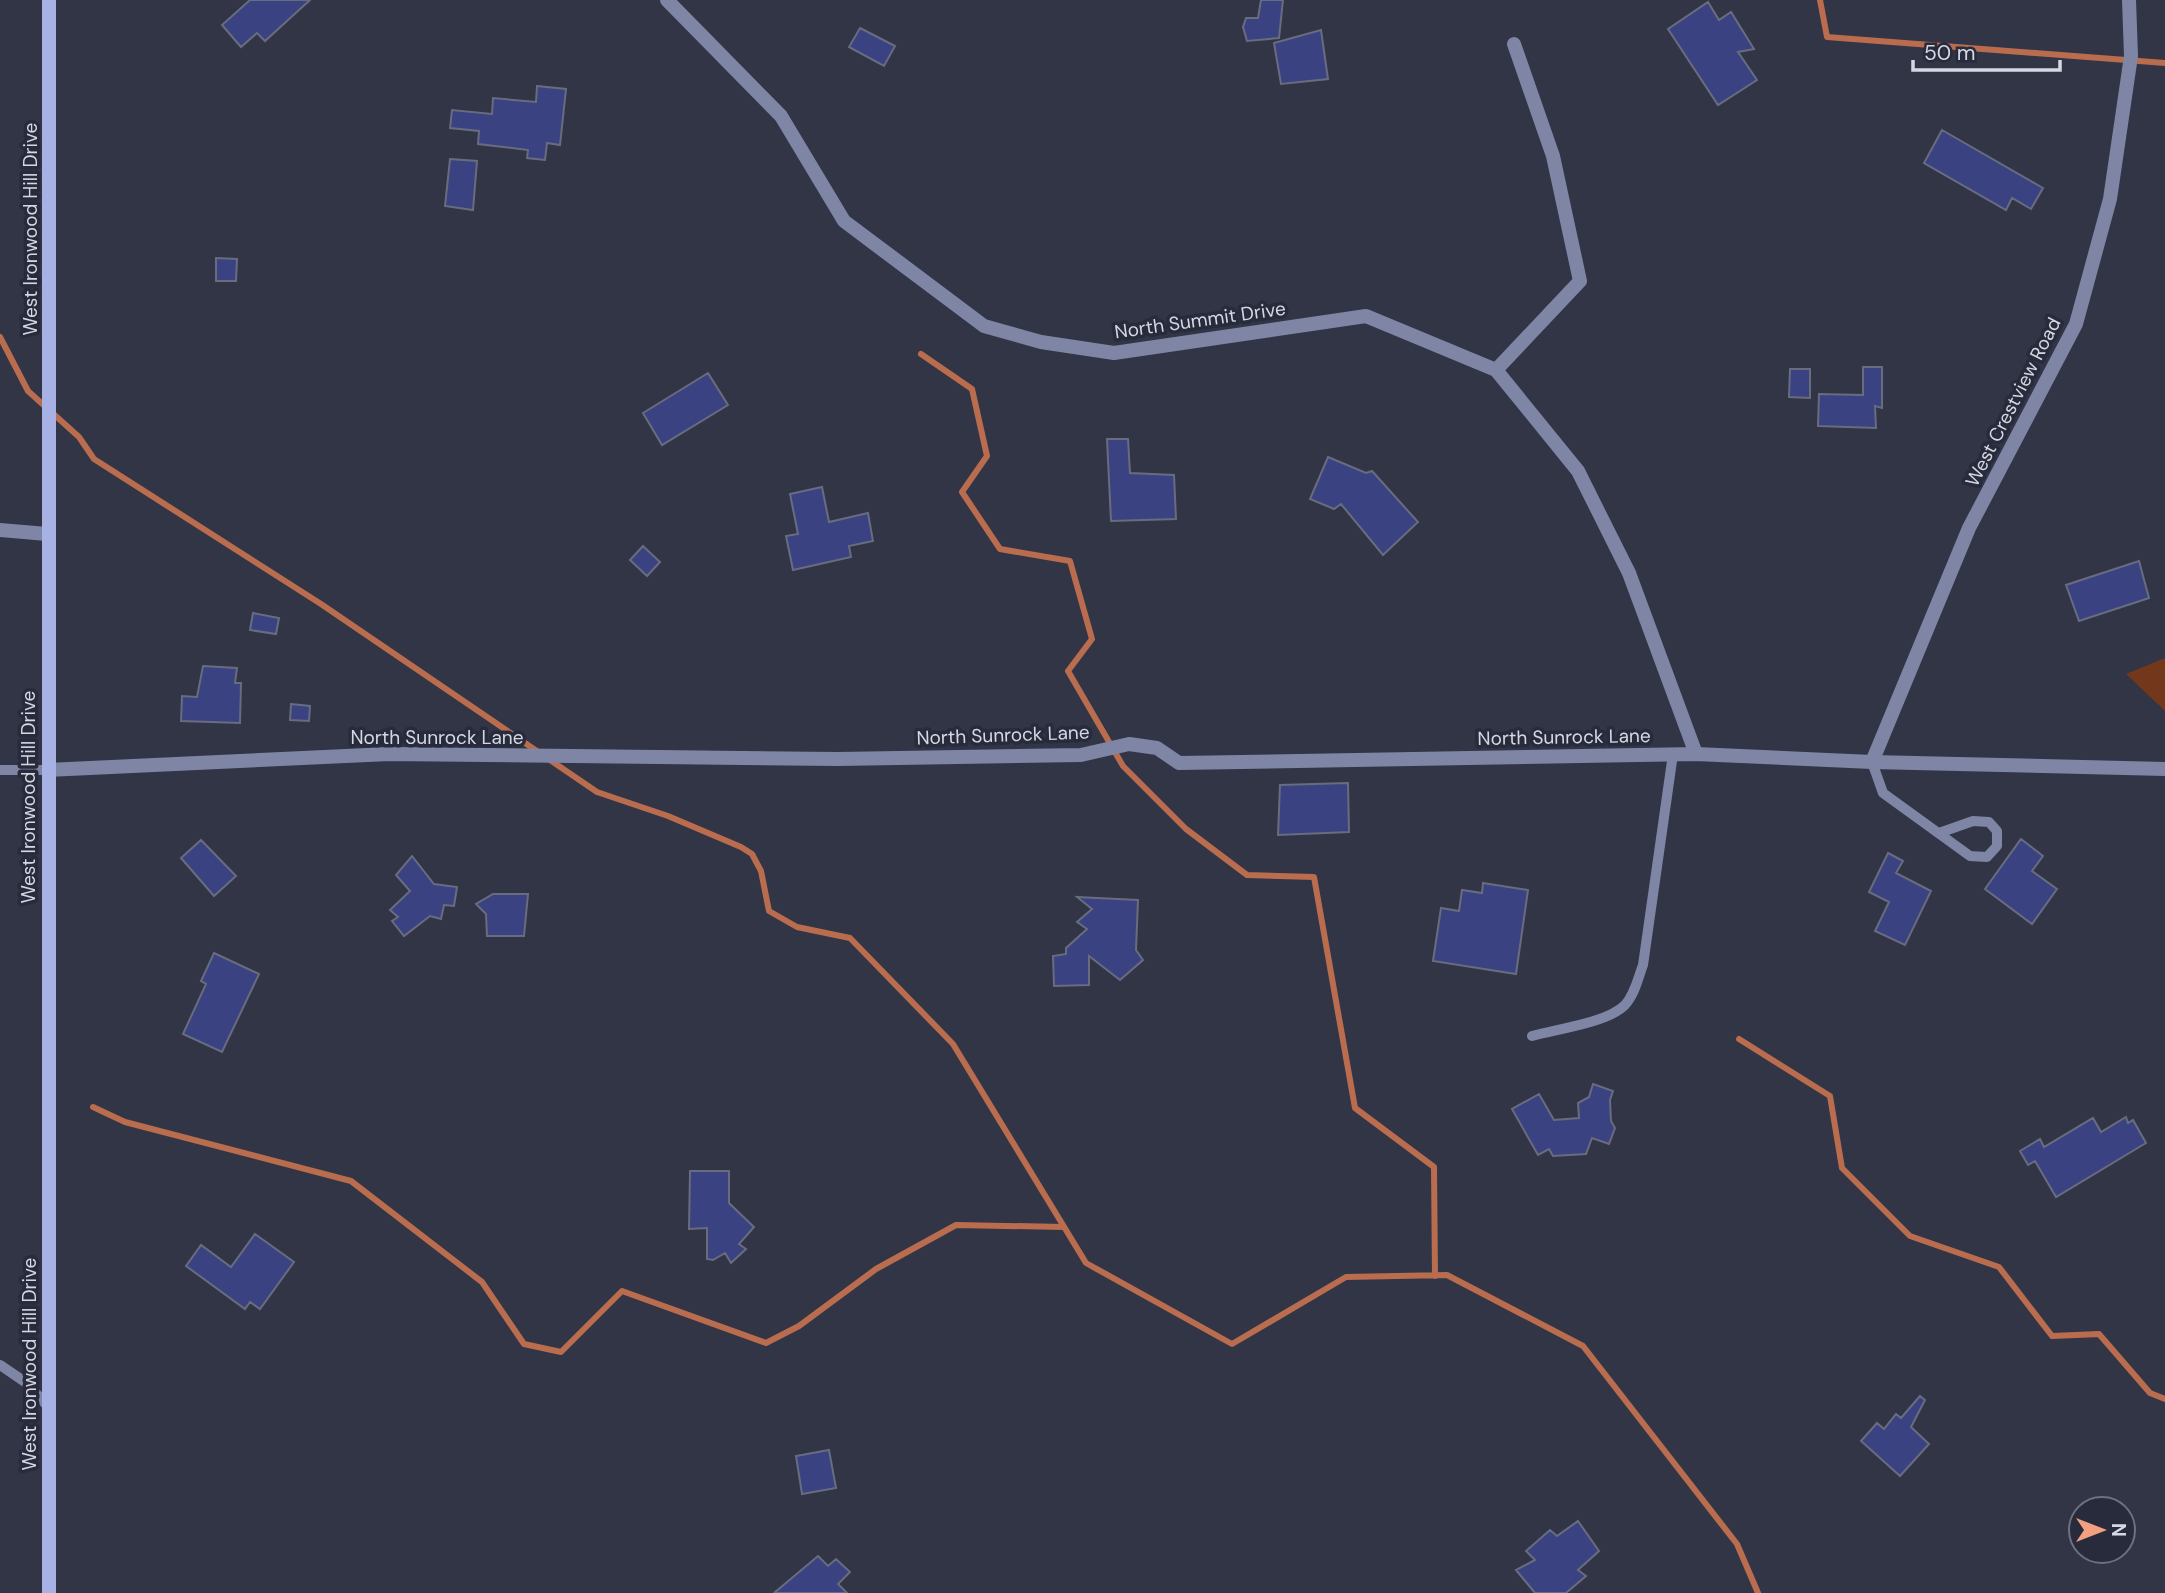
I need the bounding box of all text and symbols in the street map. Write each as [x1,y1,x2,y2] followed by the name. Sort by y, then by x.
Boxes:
[1913,28,2060,72] scale bar
[1924,39,1975,67] text: 50 m
[18,123,43,335] street label: West Ironwood Hill Drive
[1113,296,1287,344] street label: North Summit Drive
[1960,313,2066,491] street label: West Crestview Road
[16,691,41,903] street label: West Ironwood Hill Drive
[916,719,1090,751] street label: North Sunrock Lane
[1477,723,1651,751] street label: North Sunrock Lane
[350,725,524,750] street label: North Sunrock Lane
[17,1258,42,1470] street label: West Ironwood Hill Drive
[2067,1495,2137,1565] north arrow
[2106,1523,2131,1537] text: N

